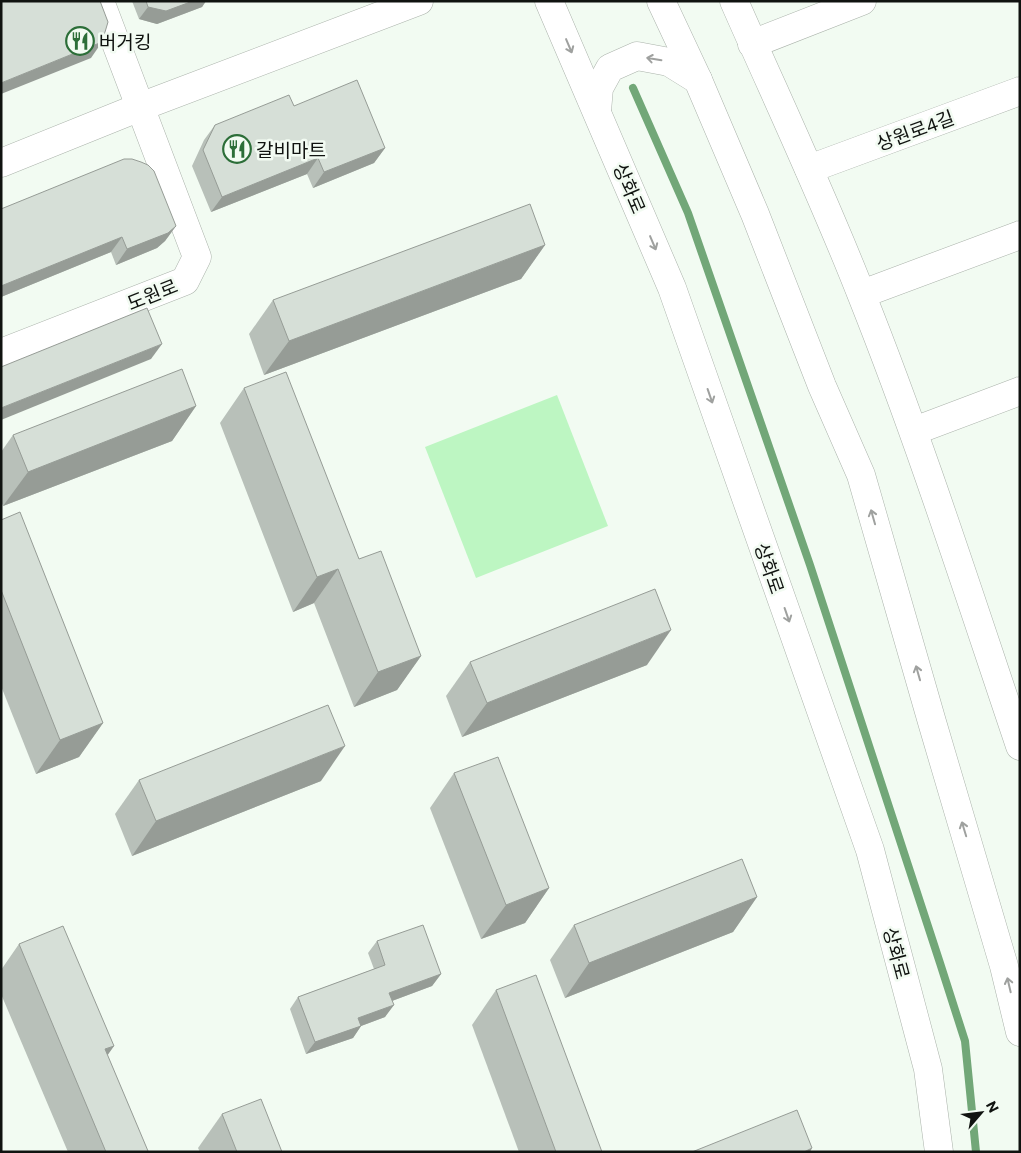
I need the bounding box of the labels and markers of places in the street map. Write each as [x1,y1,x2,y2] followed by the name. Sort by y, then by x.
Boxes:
[65,26,95,56] restaurant icon: 버거킹
[99,30,151,53] place label: 버거킹
[222,134,252,164] restaurant icon: 갈비마트
[256,138,326,161] place label: 갈비마트

